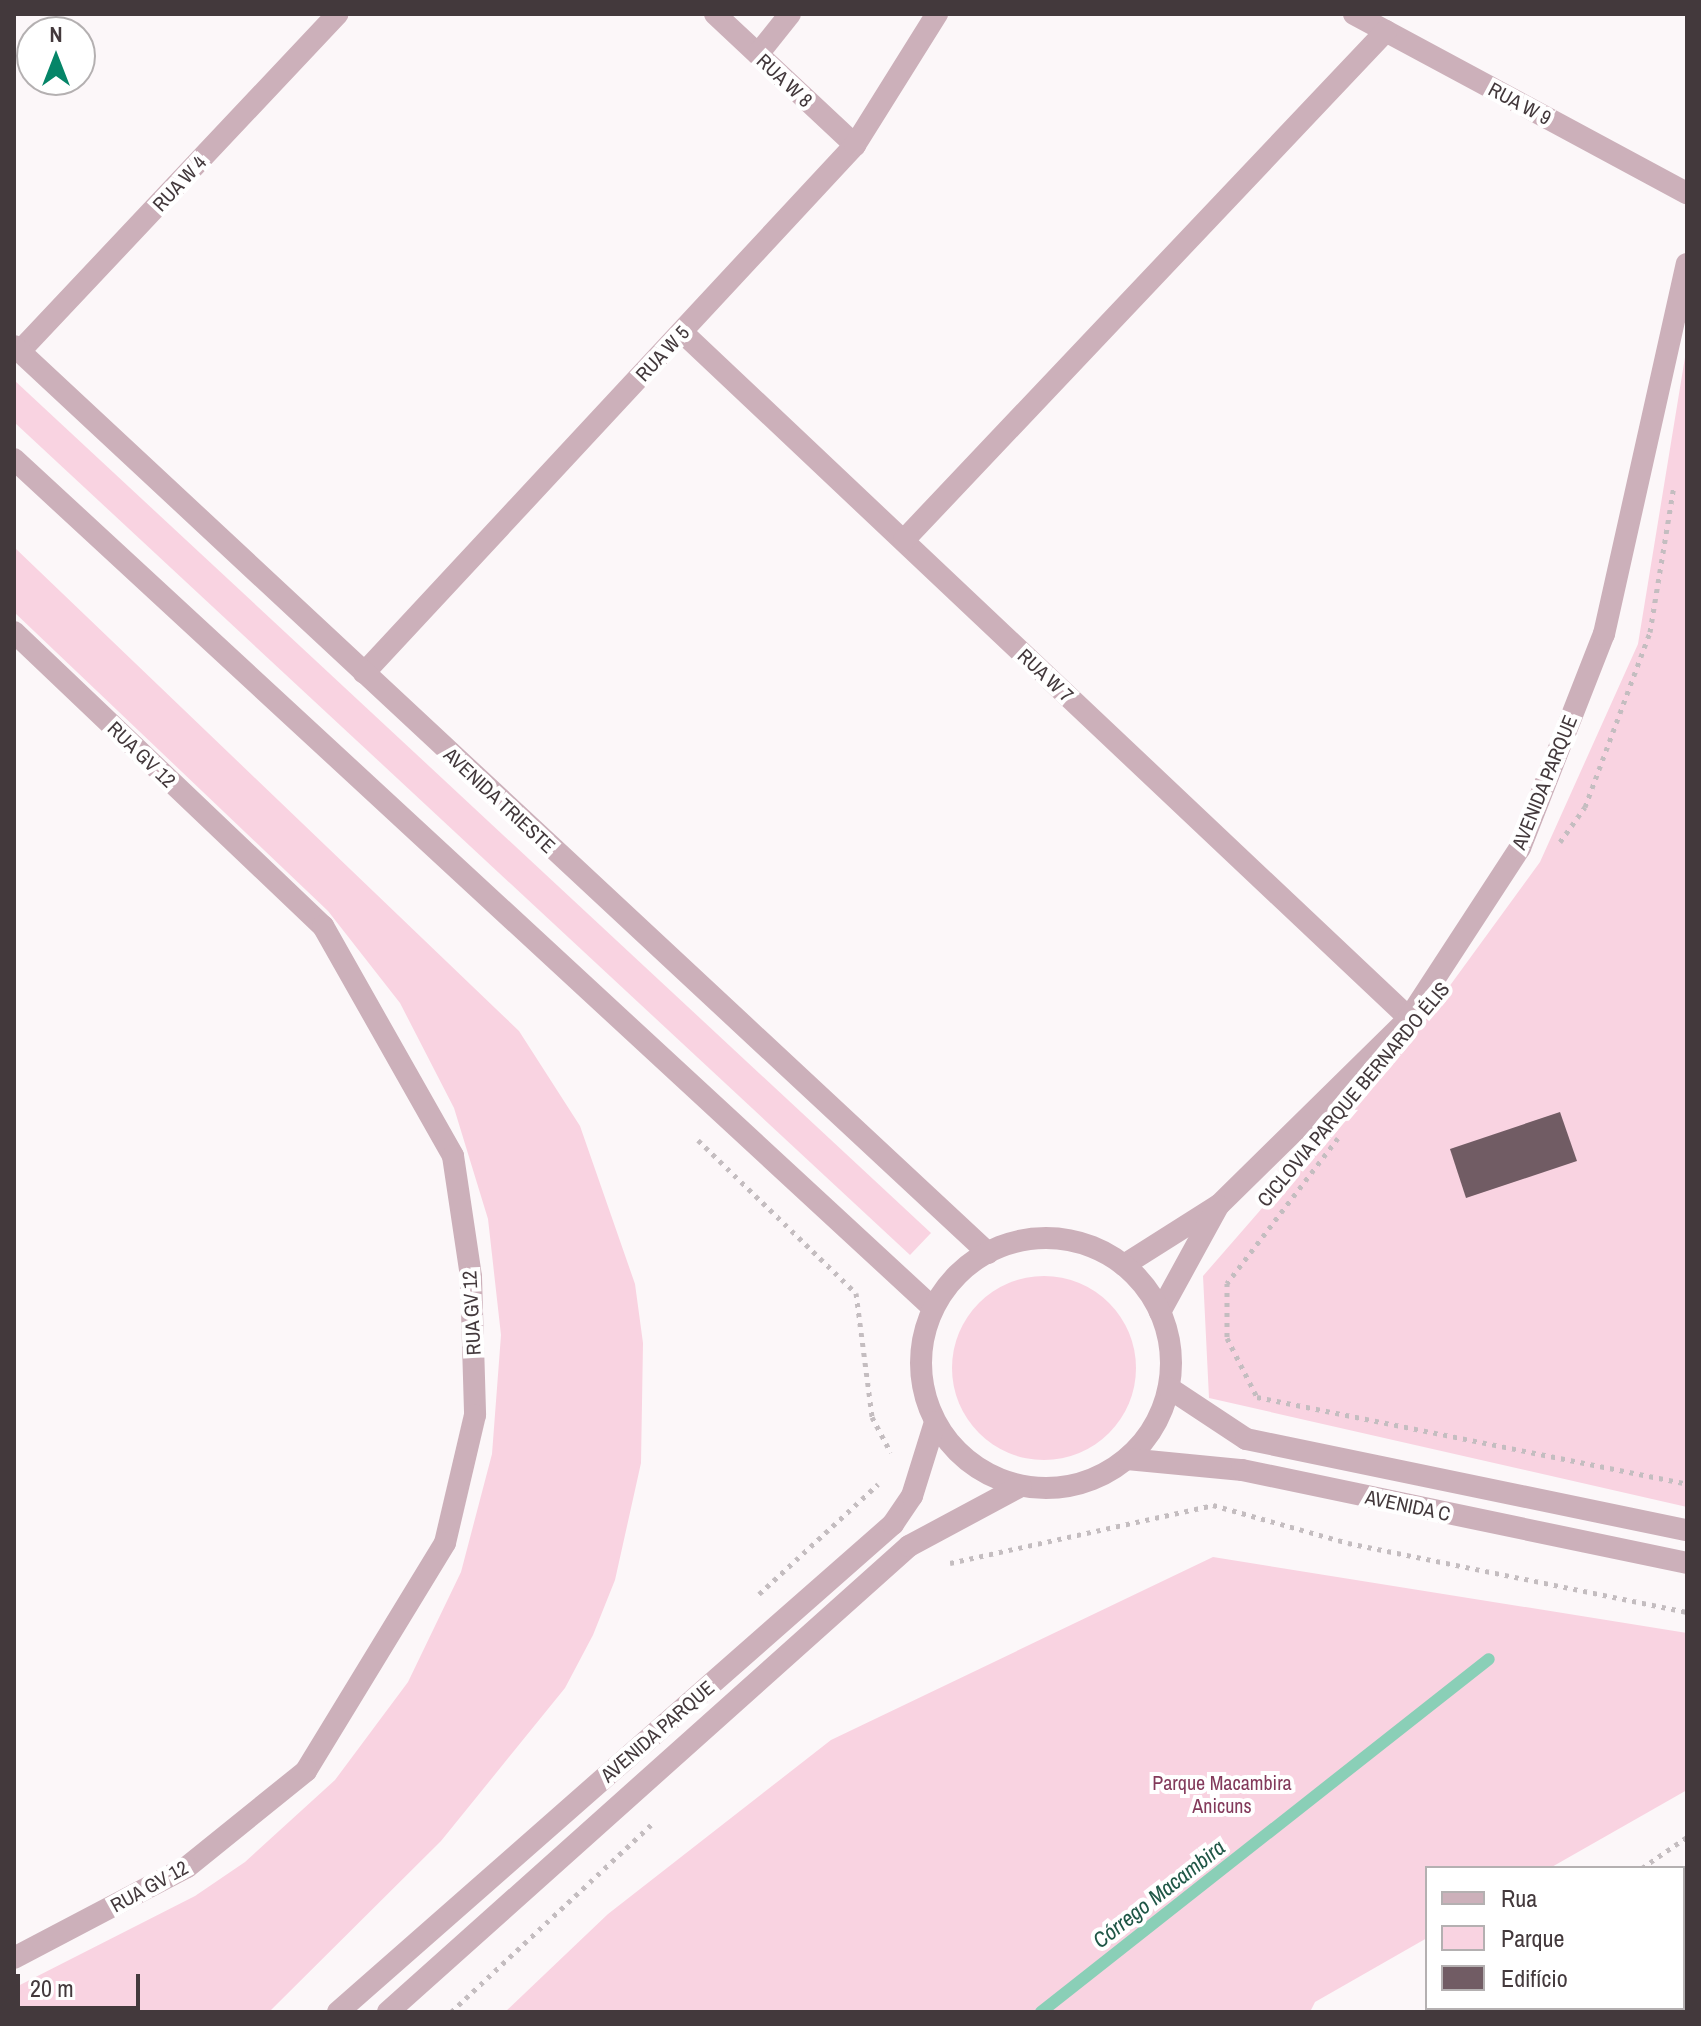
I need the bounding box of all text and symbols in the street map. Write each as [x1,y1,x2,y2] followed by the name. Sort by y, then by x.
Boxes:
[16,16,96,96] north arrow
[49,19,63,49] text: N
[752,48,818,112] street label: RUA W 8
[1484,76,1556,130] street label: RUA W 9
[147,150,211,216] street label: RUA W 4
[630,320,694,386] street label: RUA W 5
[1013,643,1079,707] street label: RUA W 7
[1506,711,1582,853] street label: AVENIDA PARQUE
[103,716,181,792] street label: RUA GV 12
[439,742,561,858] street label: AVENIDA TRIESTE
[1252,976,1454,1212] street label: CICLOVIA PARQUE BERNARDO ÉLIS
[457,1270,485,1356] street label: RUA GV 12
[1363,1484,1453,1526] street label: AVENIDA C
[595,1675,719,1787] street label: AVENIDA PARQUE
[1152,1771,1292,1818] park label: Parque Macambira Anicuns
[1088,1834,1230,1954] water label: Córrego Macambira
[106,1855,192,1917] street label: RUA GV 12
[1425,1866,1685,2010] legend
[1501,1882,1537,1914] text: Rua
[1501,1922,1564,1954] text: Parque
[20,1958,144,2008] scale bar
[1501,1962,1568,1994] text: Edifício
[30,1972,74,2004] text: 20 m

